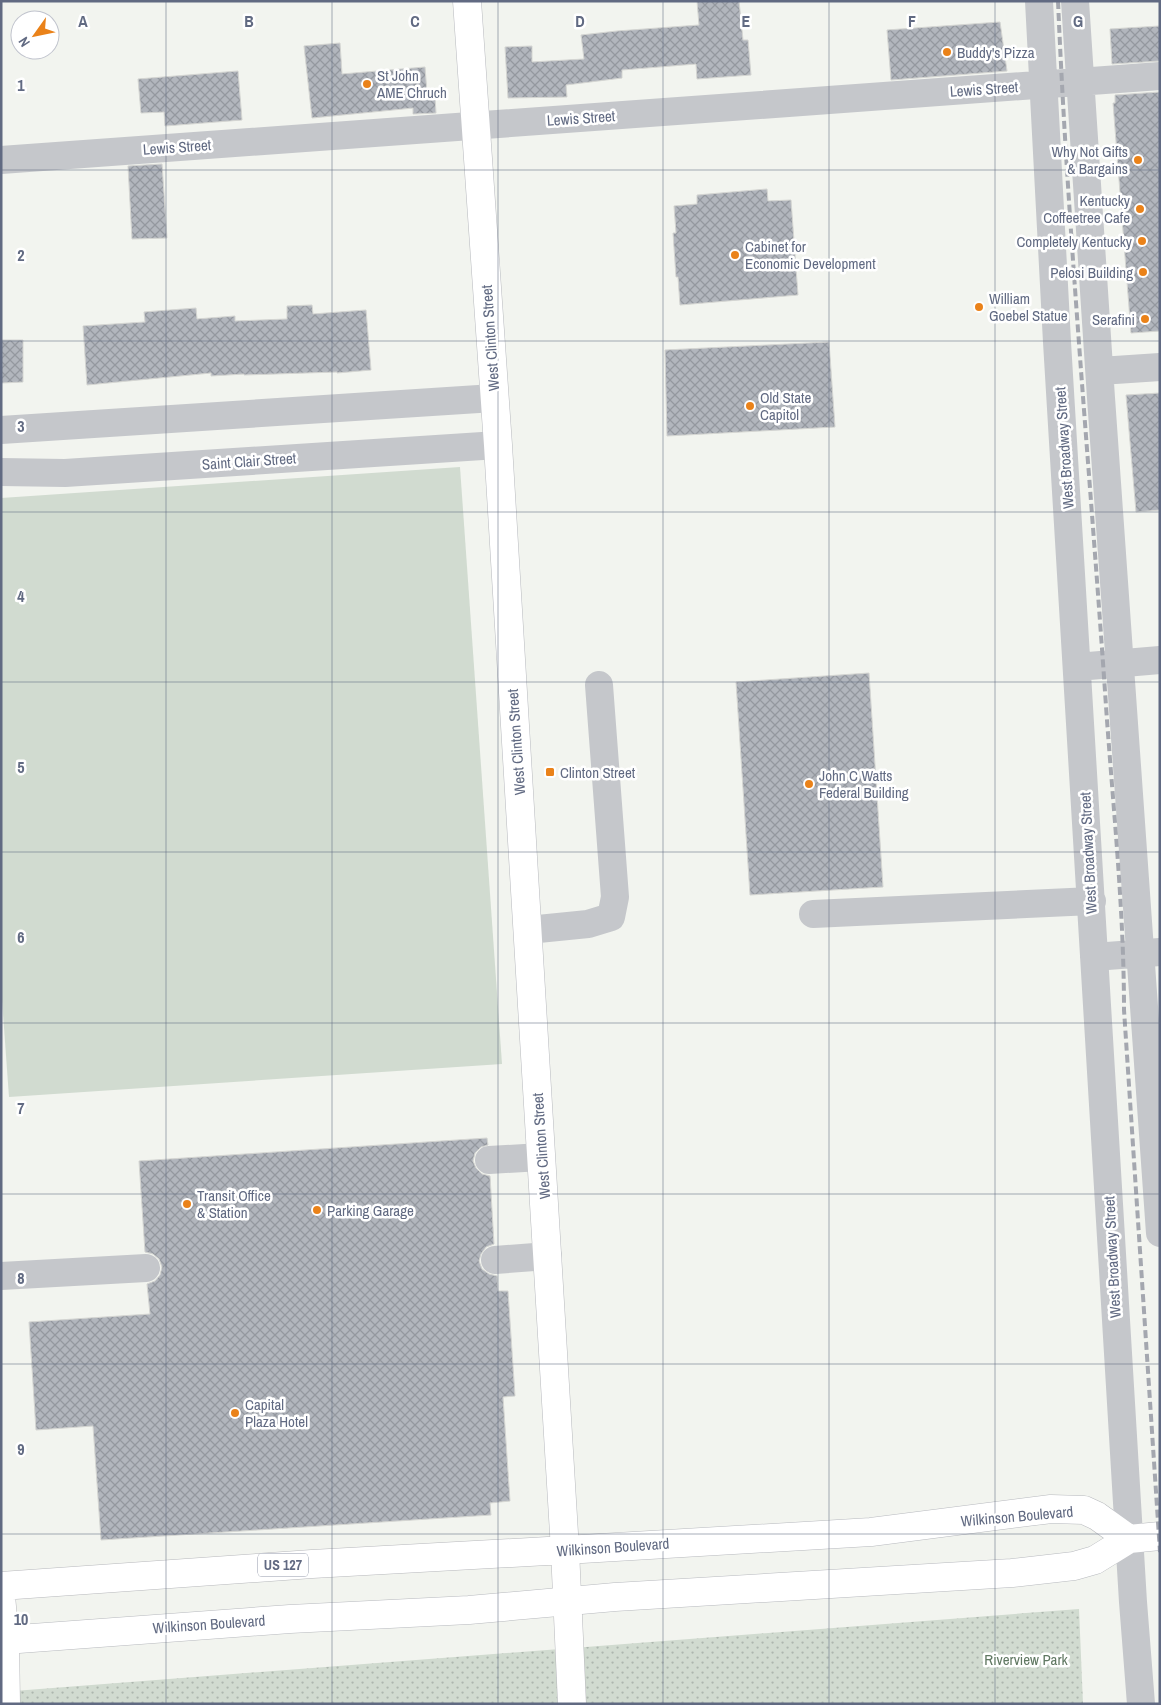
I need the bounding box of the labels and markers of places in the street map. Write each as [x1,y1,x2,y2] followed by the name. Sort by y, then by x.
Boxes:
[957,42,1035,63] place label: Buddy's Pizza
[941,46,953,58] marker: Buddy's Pizza
[376,65,447,103] place label: St John AME Chruch
[361,78,373,90] marker: St John AME Chruch
[1051,141,1128,179] place label: Why Not Gifts & Bargains
[1132,154,1144,166] marker: Why Not Gifts & Bargains
[1043,190,1131,228] place label: Kentucky Coffeetree Cafe
[1134,203,1146,215] marker: Kentucky Coffeetree Cafe
[1016,231,1133,252] place label: Completely Kentucky
[1136,235,1148,247] marker: Completely Kentucky
[745,236,876,274] place label: Cabinet for Economic Development
[729,249,741,261] marker: Cabinet for Economic Development
[1050,262,1133,283] place label: Pelosi Building
[1137,266,1149,278] marker: Pelosi Building
[989,288,1068,326] place label: William Goebel Statue
[973,301,985,313] marker: William Goebel Statue
[1092,309,1135,330] place label: Serafini
[1139,313,1151,325] marker: Serafini
[760,387,811,425] place label: Old State Capitol
[744,400,756,412] marker: Old State Capitol
[560,762,636,783] place label: Clinton Street
[819,765,909,803] place label: John C Watts Federal Building
[544,766,556,778] marker: Clinton Street
[803,778,815,790] marker: John C Watts Federal Building
[197,1185,271,1223] place label: Transit Office & Station
[181,1198,193,1210] marker: Transit Office & Station
[327,1200,414,1221] place label: Parking Garage
[311,1204,323,1216] marker: Parking Garage
[245,1394,308,1432] place label: Capital Plaza Hotel
[229,1407,241,1419] marker: Capital Plaza Hotel

